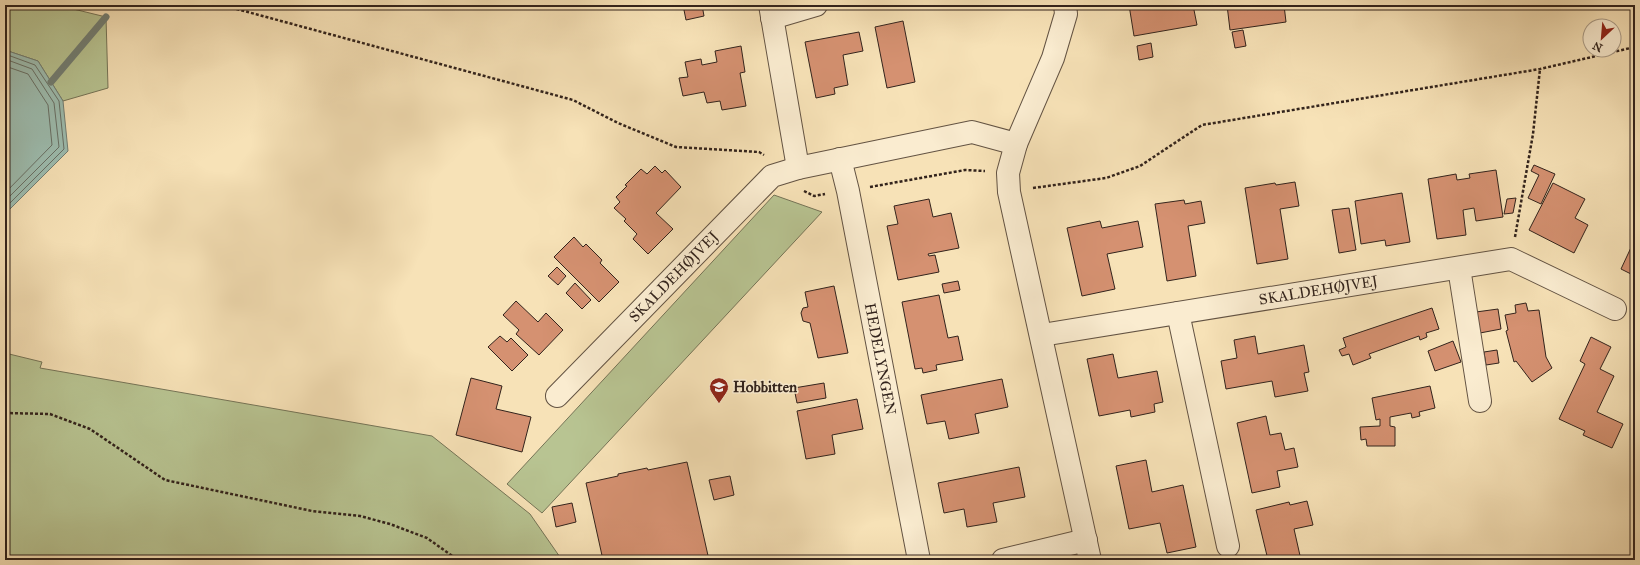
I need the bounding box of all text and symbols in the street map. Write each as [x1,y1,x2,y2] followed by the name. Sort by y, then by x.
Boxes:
[1582,18,1622,58] north arrow
[1590,38,1605,54] text: N
[625,227,723,326] street label: SKALDEHØJVEJ
[1258,272,1379,309] street label: SKALDEHØJVEJ
[861,301,900,417] street label: HEDELYNGEN
[708,376,730,404] school or university icon: Hobbitten
[733,378,798,396] place label: Hobbitten

